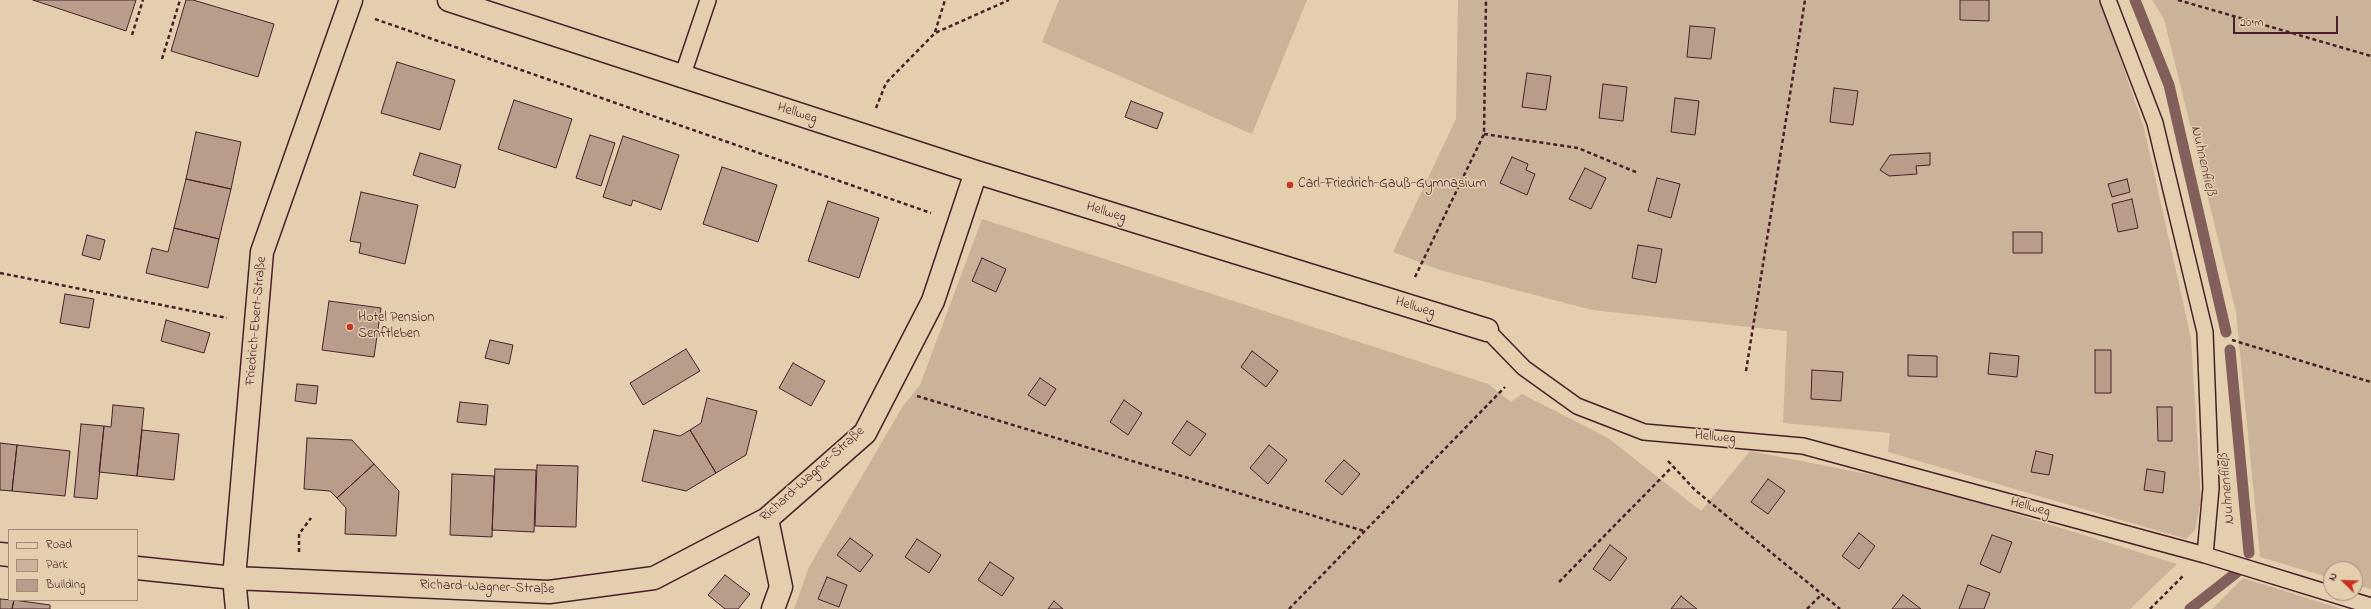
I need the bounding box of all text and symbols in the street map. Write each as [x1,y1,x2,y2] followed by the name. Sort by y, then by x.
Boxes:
[2235,8,2340,34] scale bar
[2240,14,2263,32] text: 20 m
[775,100,819,128] street label: Hellweg
[2185,124,2219,198] water label: Nuhnenfließ
[1298,177,1486,193] place label: Carl-Friedrich-Gauß-Gymnasium
[1285,180,1295,190] marker: Carl-Friedrich-Gauß-Gymnasium
[1084,199,1128,227] street label: Hellweg
[243,256,271,386] street label: Friedrich-Ebert-Straße
[1393,294,1437,322] street label: Hellweg
[358,311,435,344] place label: Hotel Pension Senftleben
[345,322,355,332] marker: Hotel Pension Senftleben
[757,424,869,526] street label: Richard-Wagner-Straße
[1694,428,1736,448] street label: Hellweg
[2216,452,2240,526] water label: Nuhnenfließ
[2008,495,2052,521] street label: Hellweg
[8,529,138,601] legend
[46,536,72,554] text: Road
[46,556,68,574] text: Park
[2323,561,2363,601] north arrow
[2324,570,2342,583] text: N
[46,576,85,594] text: Building
[419,577,555,599] street label: Richard-Wagner-Straße

